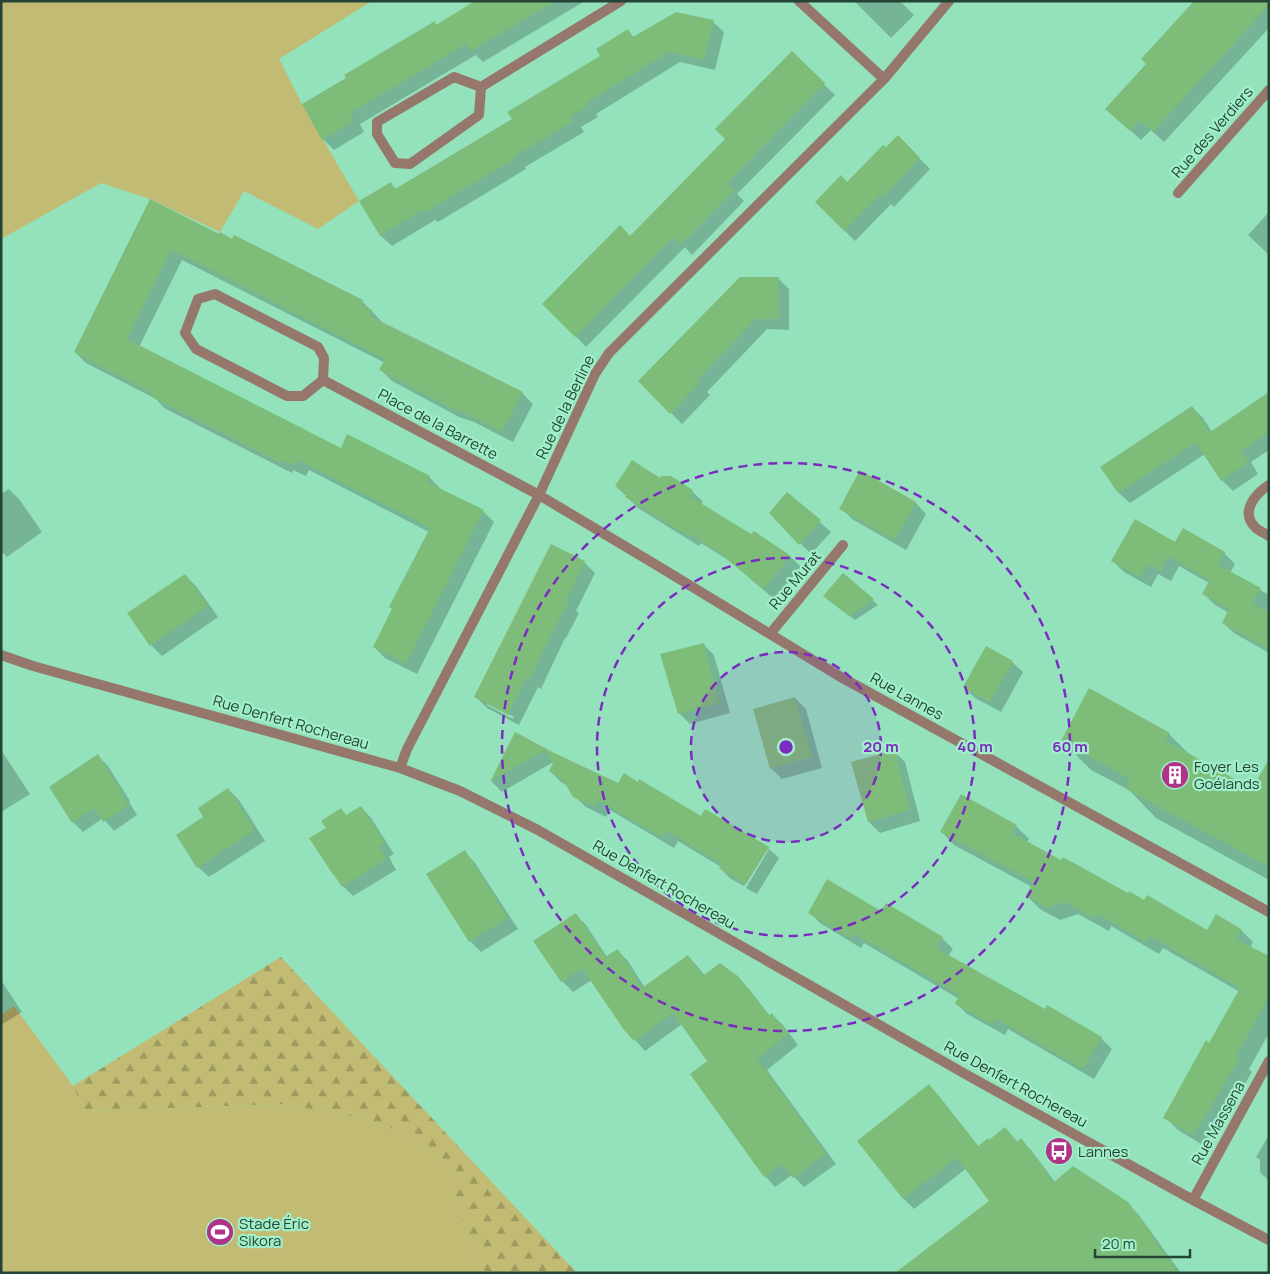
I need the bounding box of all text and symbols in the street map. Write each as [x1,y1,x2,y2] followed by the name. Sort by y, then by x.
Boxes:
[1166,82,1258,182] street label: Rue des Verdiers
[531,351,599,463] street label: Rue de la Berline
[374,383,502,465] street label: Place de la Barrette
[764,546,826,614] street label: Rue Murat
[867,667,947,725] street label: Rue Lannes
[211,690,371,754] street label: Rue Denfert Rochereau
[863,736,899,757] text: 20 m
[957,736,993,757] text: 40 m
[1052,736,1088,757] text: 60 m
[777,738,795,756] centre of rings
[1194,756,1260,794] place label: Foyer Les Goélands
[1160,760,1190,790] building icon: Foyer Les Goélands
[589,835,739,933] street label: Rue Denfert Rochereau
[940,1036,1092,1132] street label: Rue Denfert Rochereau
[1186,1077,1250,1169] street label: Rue Massena
[1044,1136,1074,1166] bus stop icon: Lannes
[1078,1141,1129,1162] place label: Lannes
[239,1213,309,1251] place label: Stade Éric Sikora
[205,1217,235,1247] sports icon: Stade Éric Sikora
[1095,1226,1190,1258] scale bar
[1102,1233,1135,1254] text: 20 m

